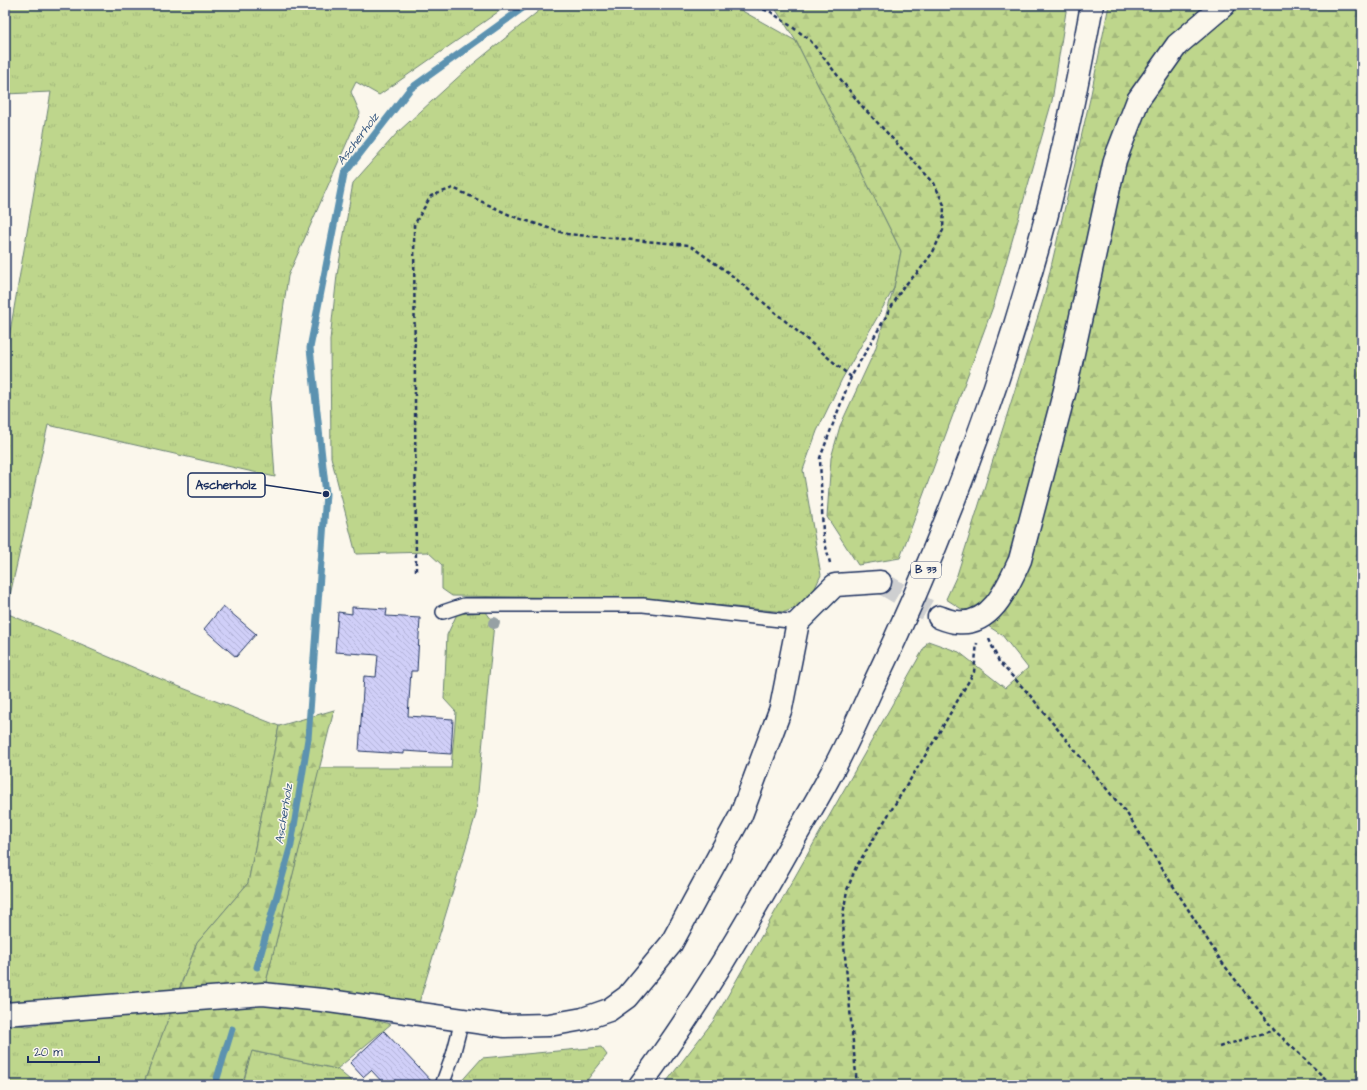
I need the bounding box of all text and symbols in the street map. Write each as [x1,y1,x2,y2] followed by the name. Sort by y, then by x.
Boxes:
[333,109,384,168] water label: Ascherholz
[188,473,265,497] callout: Ascherholz
[196,477,257,494] text: Ascherholz
[911,562,941,578] road number: B 33
[271,782,297,845] water label: Ascherholz
[28,1038,99,1064] scale bar
[34,1044,63,1061] text: 20 m

